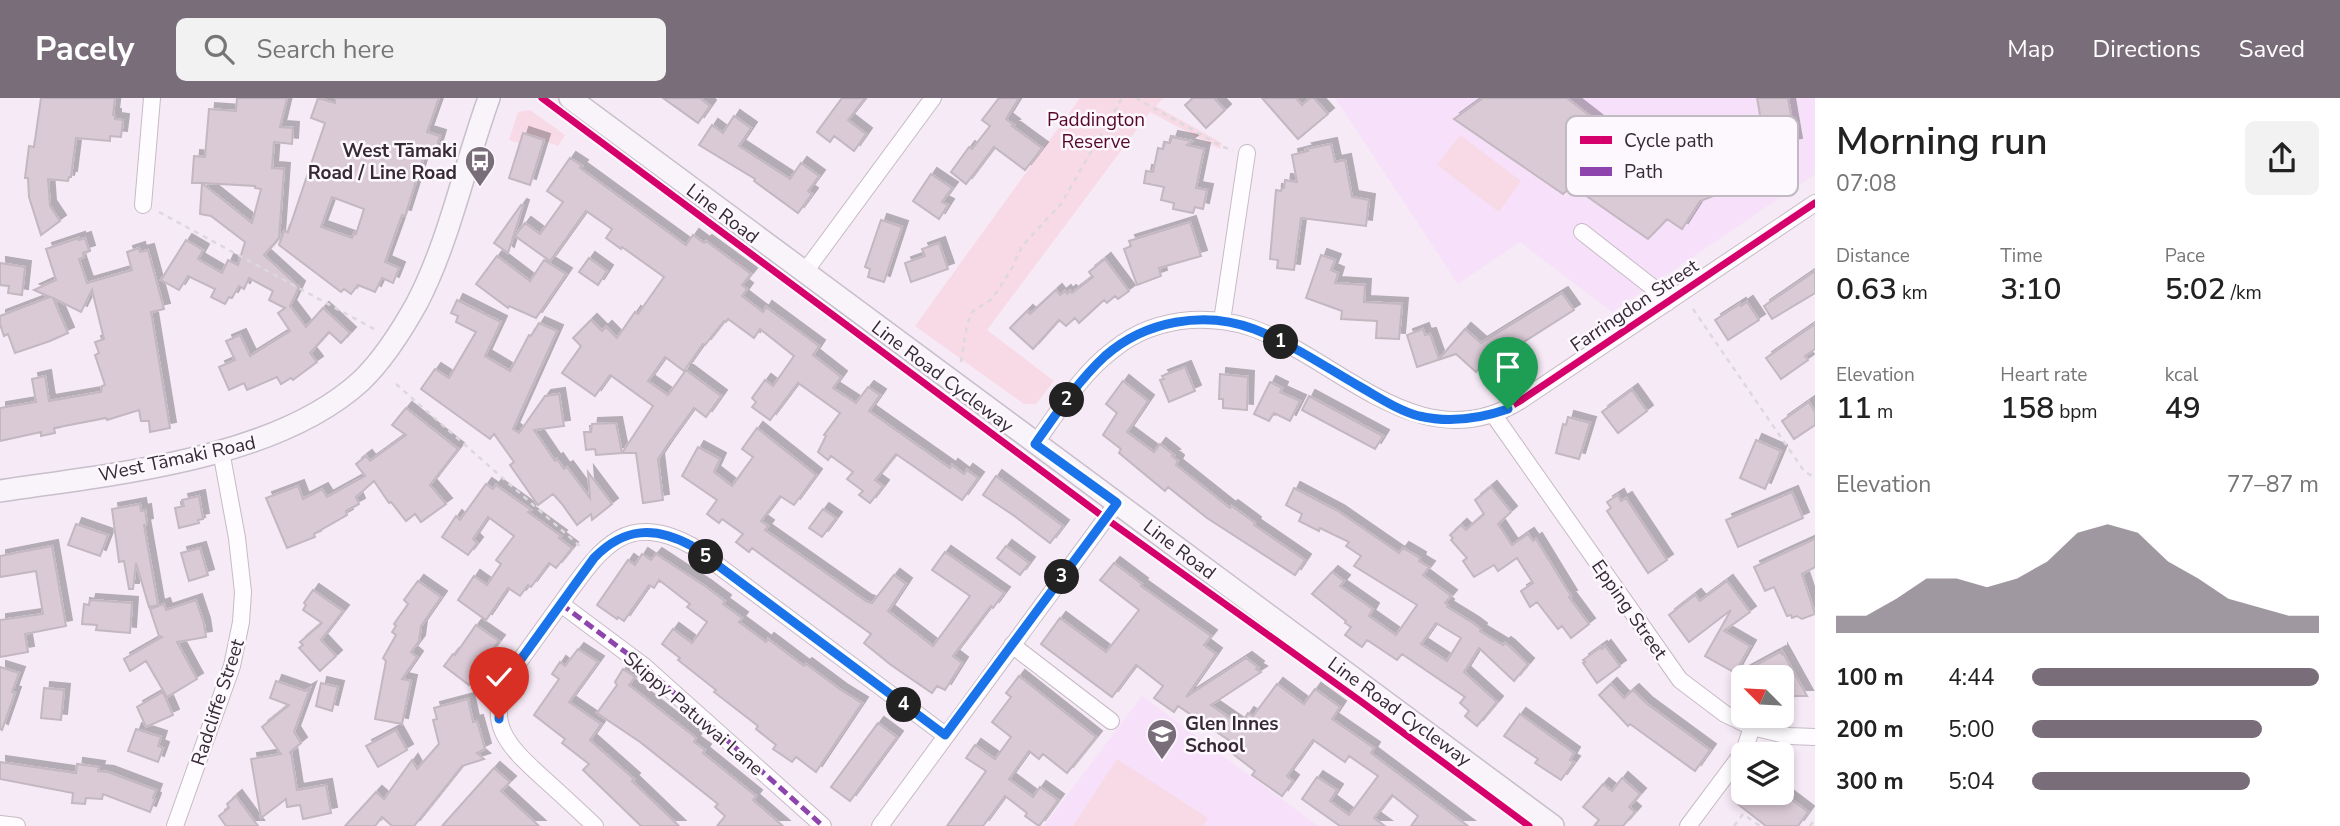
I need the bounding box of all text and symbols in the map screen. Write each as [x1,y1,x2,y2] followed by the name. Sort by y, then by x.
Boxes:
[176,18,666,81] search box
[35,27,134,72] text: Pacely
[200,30,238,68] icon: search
[256,32,394,67] text: Search here
[2007,33,2054,65] text: Map
[2092,33,2201,65] text: Directions
[2239,33,2305,65] text: Saved
[1047,107,1145,155] park label: Paddington Reserve
[1566,116,1798,196] legend
[1836,116,2048,167] text: Morning run
[2245,121,2319,195] button: share
[1624,128,1714,154] text: Cycle path
[308,138,457,186] place label: West Tāmaki Road / Line Road
[463,144,497,188] bus stop icon: West Tāmaki Road / Line Road
[1624,159,1663,185] text: Path
[1836,168,1896,199] text: 07:08
[681,178,764,250] street label: Line Road
[1836,243,1910,269] text: Distance
[2000,243,2043,269] text: Time
[2165,243,2205,269] text: Pace
[1565,253,1704,358] street label: Farringdon Street
[1836,269,1897,310] text: 0.63
[2000,269,2061,310] text: 3:10
[2165,269,2226,310] text: 5:02
[1897,280,1928,306] text: km
[2226,280,2262,306] text: /km
[866,315,1019,439] street label: Line Road Cycleway
[1264,324,1298,360] pin: 1
[1275,328,1286,354] text: 1
[1478,337,1538,409] pin
[1489,348,1527,386] icon: arrive
[1836,362,1915,388] text: Elevation
[2000,362,2087,388] text: Heart rate
[2165,362,2198,388] text: kcal
[1050,382,1084,418] pin: 2
[1061,386,1072,412] text: 2
[1836,388,1872,429] text: 11
[2000,388,2054,429] text: 158
[2165,388,2201,429] text: 49
[1872,399,1893,425] text: m
[2054,399,2098,425] text: bpm
[96,430,258,488] street label: West Tāmaki Road
[1836,469,1931,500] text: Elevation
[2227,469,2319,500] text: 77–87 m
[1138,514,1221,586] street label: Line Road
[688,540,724,574] pin: 5
[700,543,711,569] text: 5
[1585,554,1673,665] street label: Epping Street
[1044,560,1080,594] pin: 3
[1056,563,1067,589] text: 3
[185,635,251,769] street label: Radcliffe Street
[618,646,769,782] street label: Skippy Patuwai Lane
[469,647,529,719] pin
[1322,651,1477,773] street label: Line Road Cycleway
[480,658,518,696] icon: check
[1836,662,1904,693] text: 100 m
[1948,662,1995,693] text: 4:44
[1731,665,1794,728] north arrow
[1731,665,1794,805] map controls
[886,688,922,722] pin: 4
[898,691,909,717] text: 4
[1185,711,1279,759] place label: Glen Innes School
[1836,714,1904,745] text: 200 m
[1948,714,1995,745] text: 5:00
[1145,717,1179,761] school or university icon: Glen Innes School
[1731,742,1794,805] button: layers
[1836,766,1904,797] text: 300 m
[1948,766,1995,797] text: 5:04

